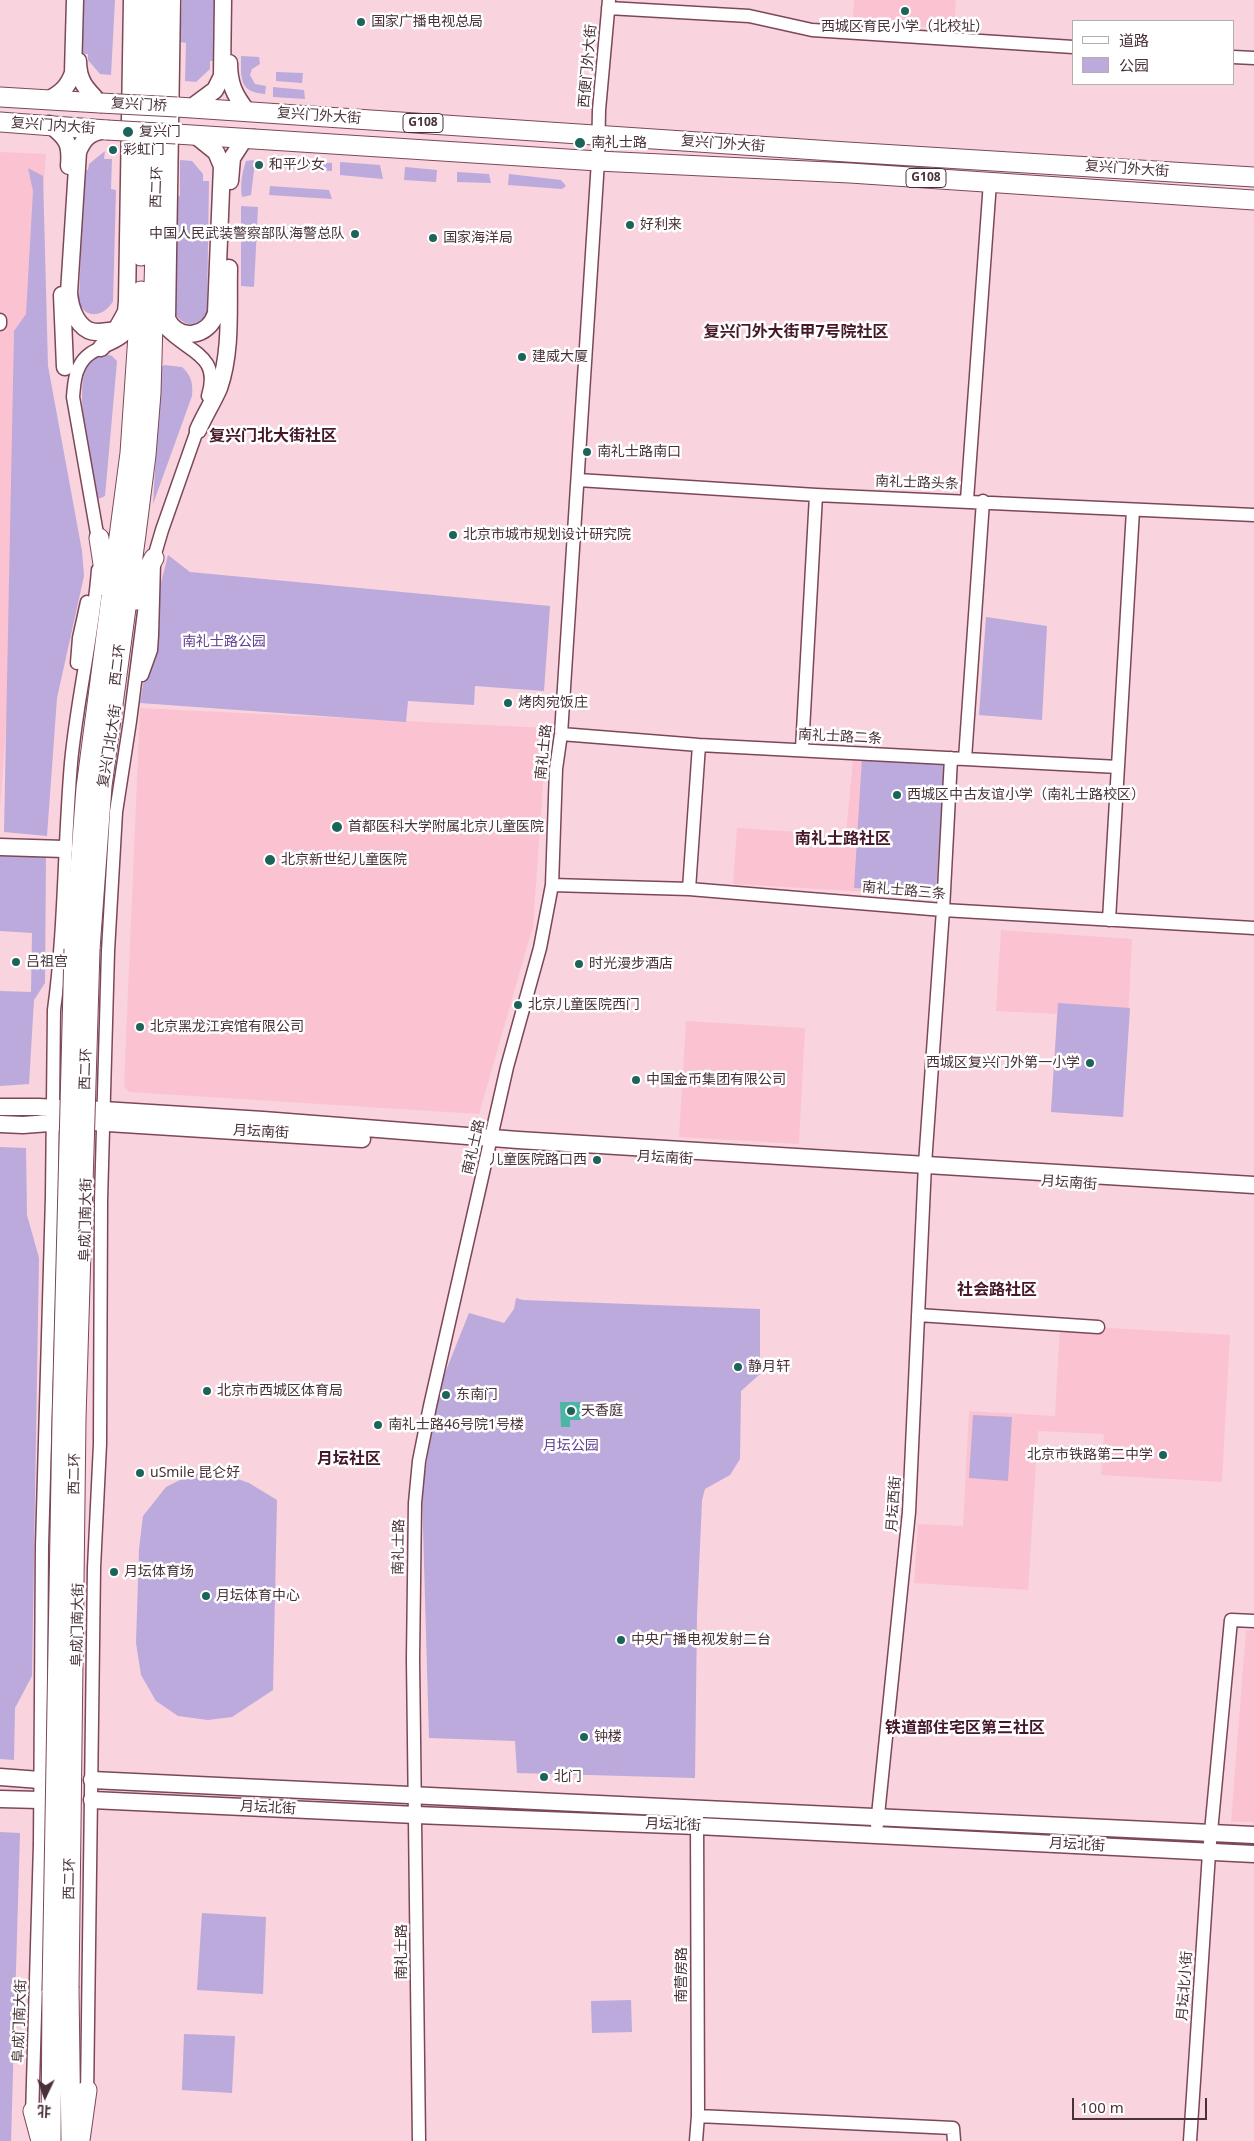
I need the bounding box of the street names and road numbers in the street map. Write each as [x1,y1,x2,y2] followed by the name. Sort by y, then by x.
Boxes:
[576,23,600,109] street label: 西便门外大街
[111,95,167,115] street label: 复兴门桥
[277,105,361,127] street label: 复兴门外大街
[403,114,443,132] road number: G108
[11,115,95,137] street label: 复兴门内大街
[681,133,765,155] street label: 复兴门外大街
[1085,158,1169,180] street label: 复兴门外大街
[148,166,166,208] street label: 西二环
[906,168,946,188] road number: G108
[875,473,959,493] street label: 南礼士路头条
[107,643,129,687] street label: 西二环
[95,703,125,789] street label: 复兴门北大街
[533,723,555,781] street label: 南礼士路
[798,726,882,748] street label: 南礼士路二条
[861,879,947,903] street label: 南礼士路三条
[77,1048,95,1090] street label: 西二环
[460,1118,488,1176] street label: 南礼士路
[233,1122,289,1142] street label: 月坛南街
[637,1148,693,1168] street label: 月坛南街
[1040,1173,1098,1193] street label: 月坛南街
[77,1178,95,1262] street label: 阜成门南大街
[66,1453,84,1495] street label: 西二环
[884,1475,904,1533] street label: 月坛西街
[390,1519,408,1575] street label: 南礼士路
[69,1583,87,1667] street label: 阜成门南大街
[240,1798,296,1818] street label: 月坛北街
[645,1816,701,1834] street label: 月坛北街
[1049,1835,1105,1855] street label: 月坛北街
[61,1858,79,1900] street label: 西二环
[394,1924,410,1980] street label: 南礼士路
[674,1947,690,2003] street label: 南营房路
[1174,1950,1196,2022] street label: 月坛北小街
[10,1979,30,2063] street label: 阜成门南大街

